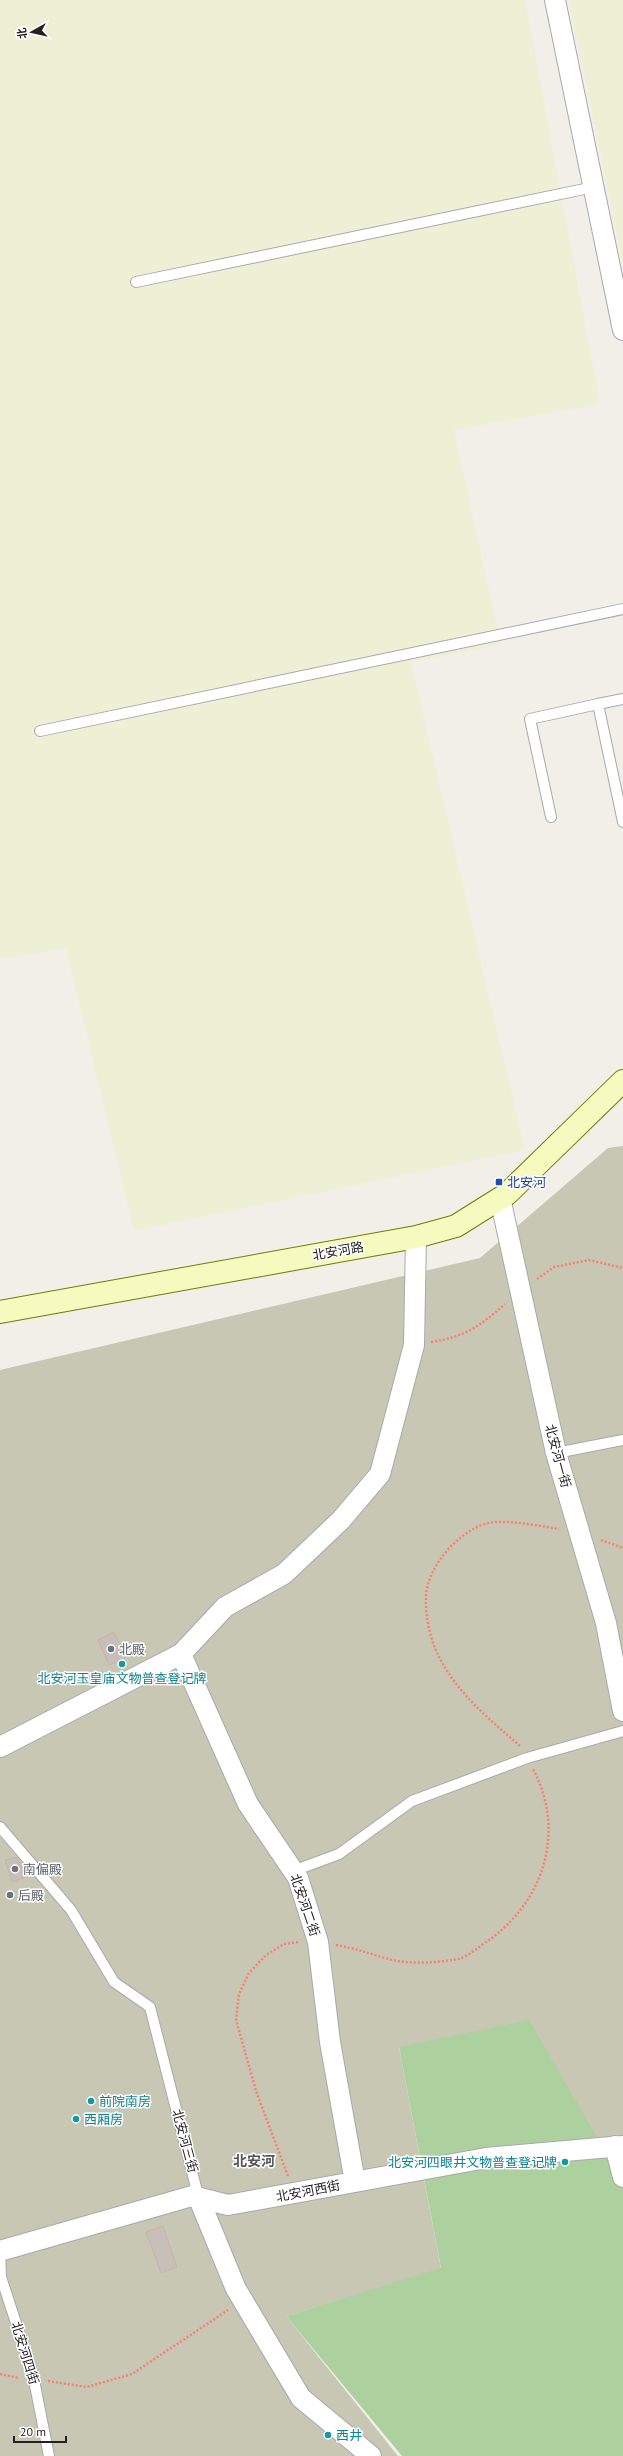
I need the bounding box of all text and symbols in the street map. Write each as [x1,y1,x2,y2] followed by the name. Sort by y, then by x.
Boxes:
[12,12,52,52] north arrow
[14,27,30,40] text: 北
[507,1174,546,1191] place label: 北安河
[494,1177,504,1187] marker: 北安河
[311,1238,365,1264] street label: 北安河路
[541,1422,575,1490] street label: 北安河一街
[119,1641,145,1658] place label: 北殿
[106,1644,116,1654] marker: 北殿
[117,1659,127,1669] marker: 北安河玉皇庙文物普查登记牌
[37,1670,207,1687] place label: 北安河玉皇庙文物普查登记牌
[23,1861,62,1878] place label: 南偏殿
[10,1864,20,1874] marker: 南偏殿
[286,1871,324,1939] street label: 北安河二街
[18,1887,44,1904] place label: 后殿
[5,1890,15,1900] marker: 后殿
[99,2093,151,2110] place label: 前院南房
[86,2096,96,2106] marker: 前院南房
[168,2107,202,2175] street label: 北安河三街
[84,2111,123,2128] place label: 西厢房
[71,2114,81,2124] marker: 西厢房
[233,2152,275,2170] district label: 北安河
[388,2154,557,2171] place label: 北安河四眼井文物普查登记牌
[560,2157,570,2167] marker: 北安河四眼井文物普查登记牌
[274,2176,342,2206] street label: 北安河西街
[7,2319,43,2387] street label: 北安河四街
[14,2418,66,2444] scale bar
[20,2424,46,2439] text: 20 m
[336,2427,362,2444] place label: 西井
[323,2430,333,2440] marker: 西井

